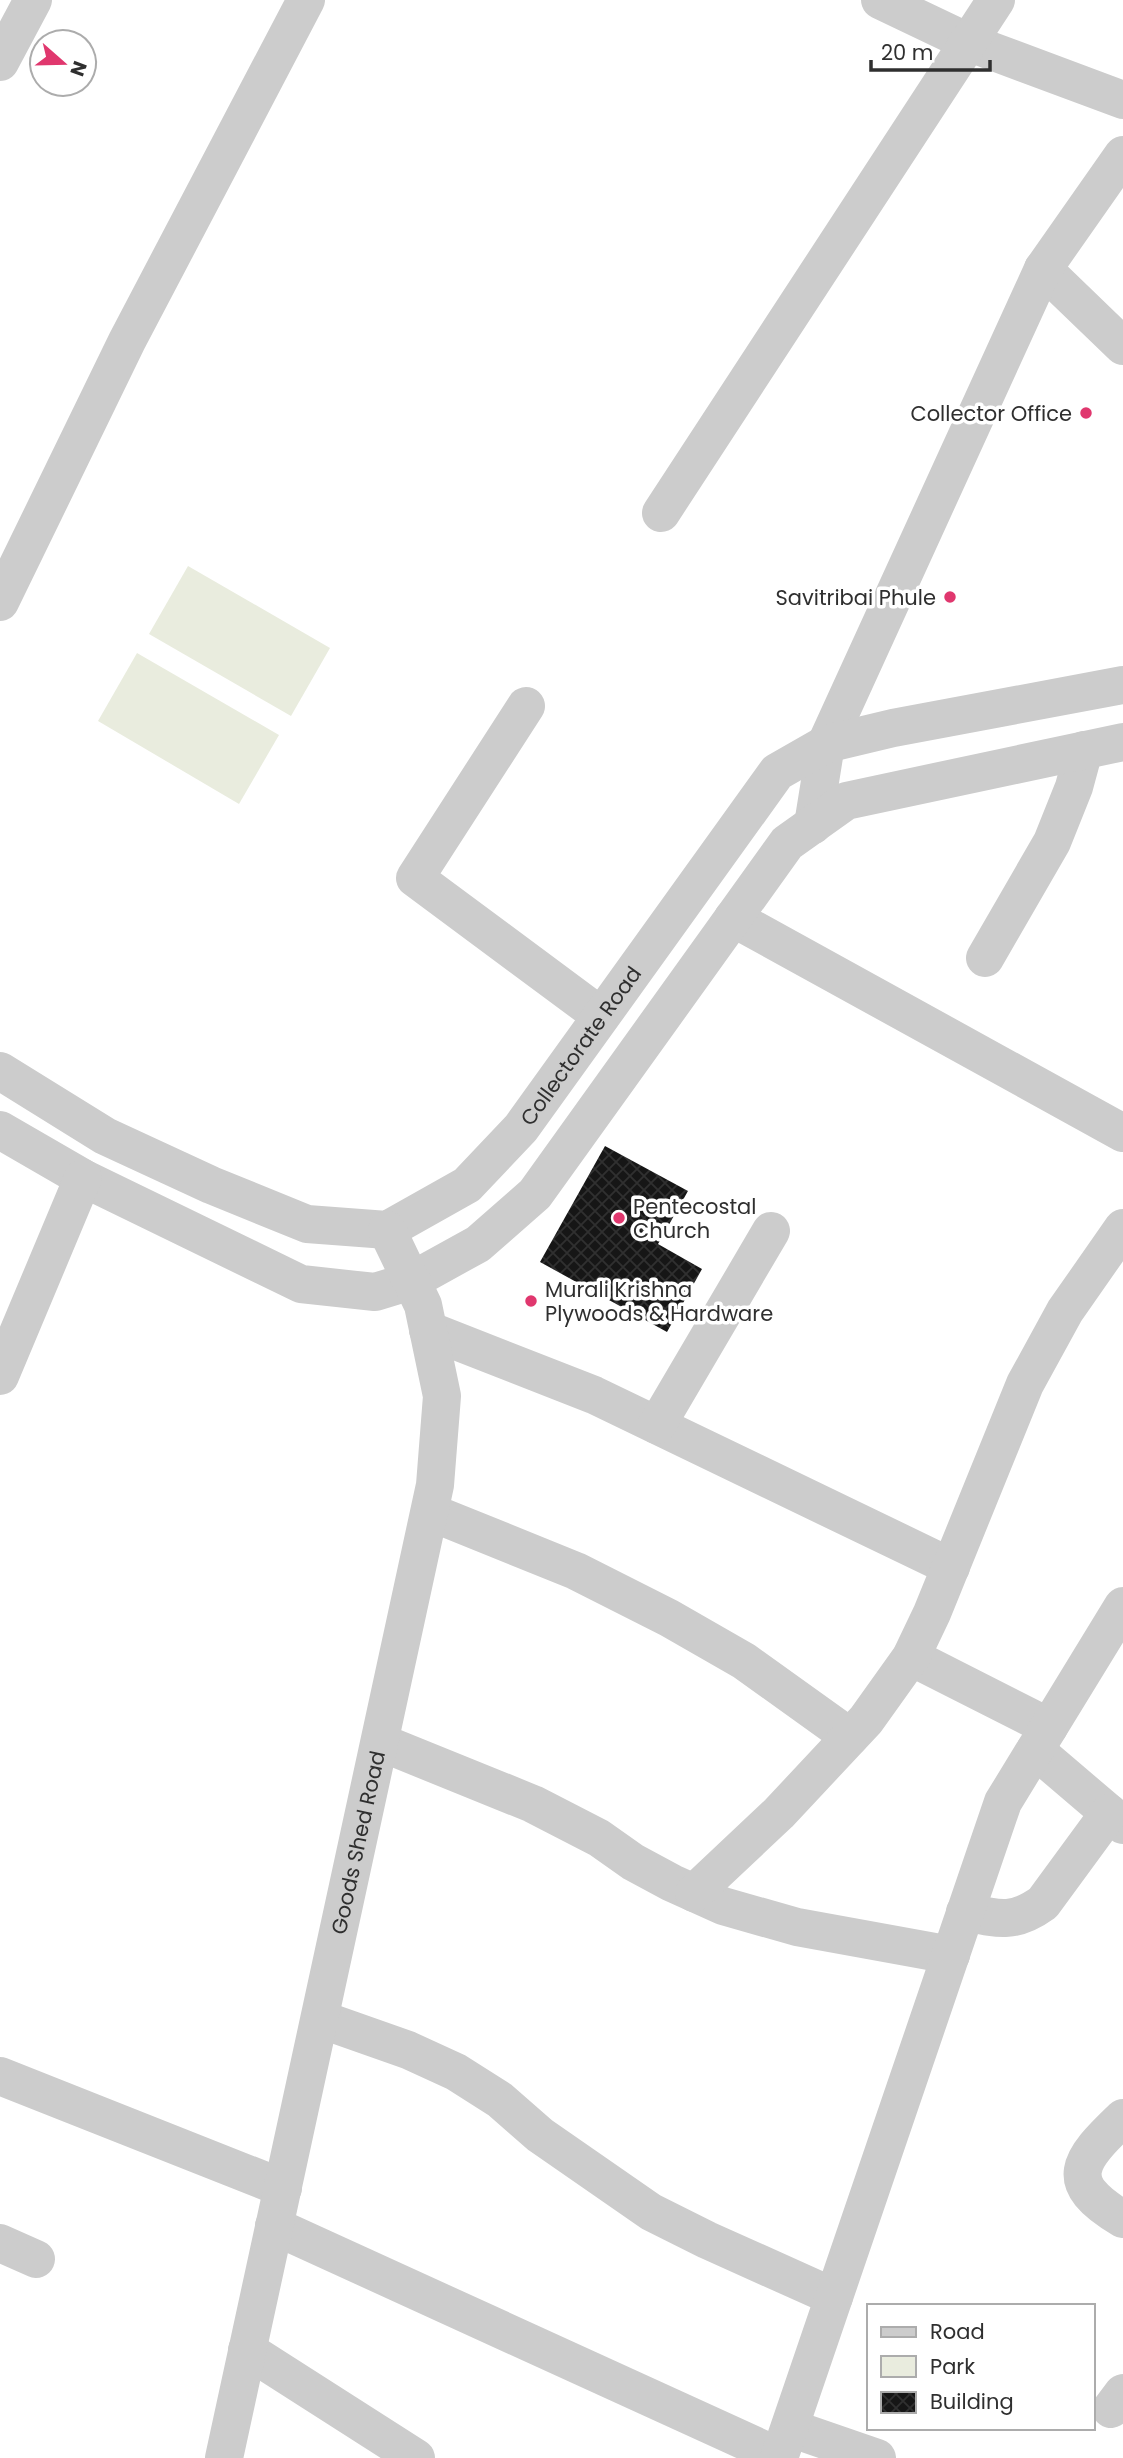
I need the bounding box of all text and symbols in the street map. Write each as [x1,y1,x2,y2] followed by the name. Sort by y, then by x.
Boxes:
[28,28,98,98] north arrow
[871,28,990,72] scale bar
[881,38,934,67] text: 20 m
[63,57,94,80] text: N
[910,399,1072,428] place label: Collector Office
[1078,405,1094,421] marker: Collector Office
[775,583,936,612] place label: Savitribai Phule
[942,589,958,605] marker: Savitribai Phule
[513,960,648,1131] street label: Collectorate Road
[633,1192,756,1245] place label: Pentecostal Church
[611,1210,627,1226] marker: Pentecostal Church
[545,1275,773,1328] place label: Murali Krishna Plywoods & Hardware
[523,1293,539,1309] marker: Murali Krishna Plywoods & Hardware
[323,1748,392,1937] street label: Goods Shed Road
[867,2304,1095,2430] legend
[930,2317,985,2346] text: Road
[930,2352,975,2381] text: Park
[930,2387,1014,2416] text: Building

